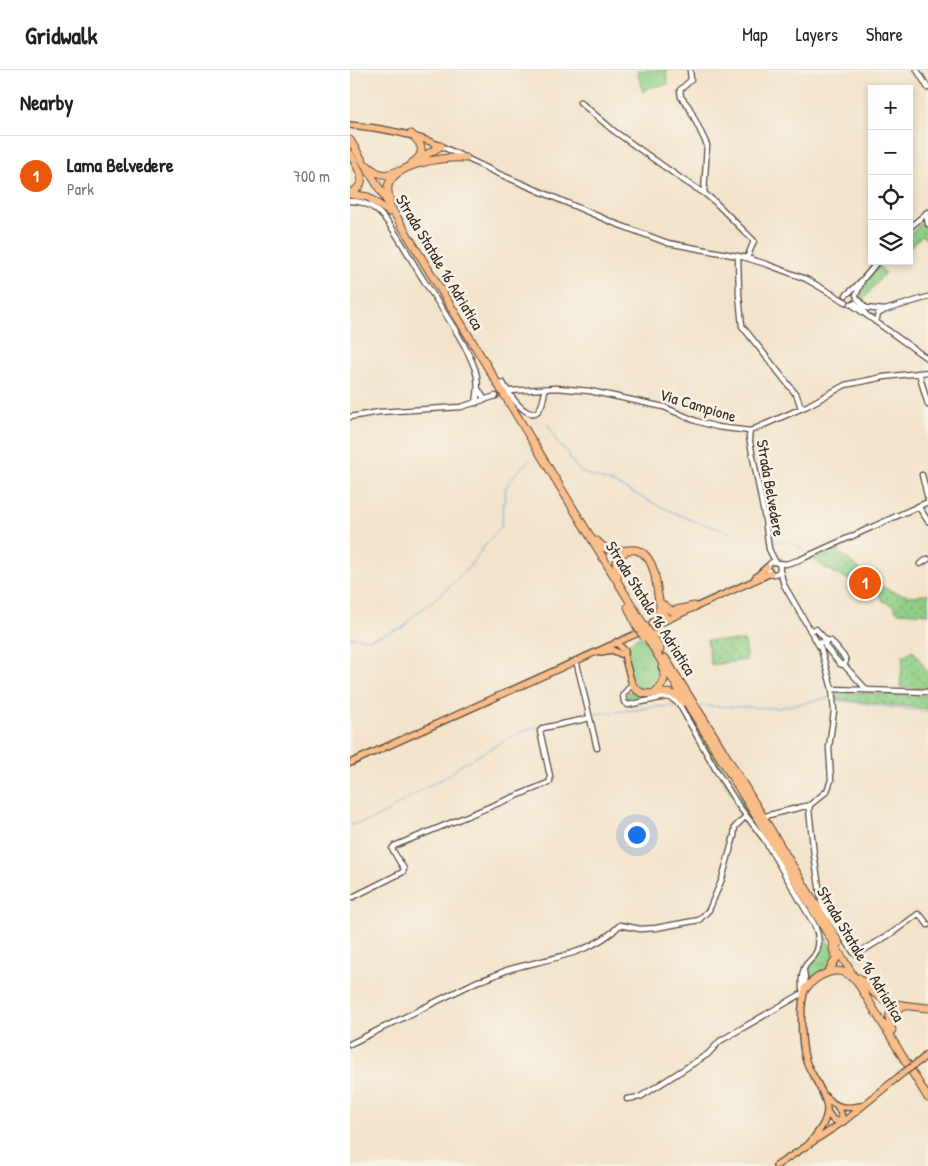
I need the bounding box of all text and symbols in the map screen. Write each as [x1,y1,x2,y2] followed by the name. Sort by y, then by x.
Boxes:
[25,19,97,51] text: Gridwalk
[742,22,768,47] text: Map
[796,22,838,47] text: Layers
[866,22,903,47] text: Share
[868,85,913,265] map controls
[868,85,913,130] button: +
[20,88,73,117] text: Nearby
[868,130,913,175] button: −
[67,152,174,178] text: Lama Belvedere
[33,165,39,187] text: 1
[293,165,330,187] text: 700 m
[868,175,913,220] button: locate
[67,178,94,200] text: Park
[391,190,489,334] street label: Strada Statale 16 Adriatica
[868,220,913,265] button: layers
[657,383,740,427] street label: Via Campione
[752,438,790,539] street label: Strada Belvedere
[601,537,701,679] street label: Strada Statale 16 Adriatica
[849,564,881,602] pin: 1
[624,822,650,848] your location
[812,882,910,1026] street label: Strada Statale 16 Adriatica

